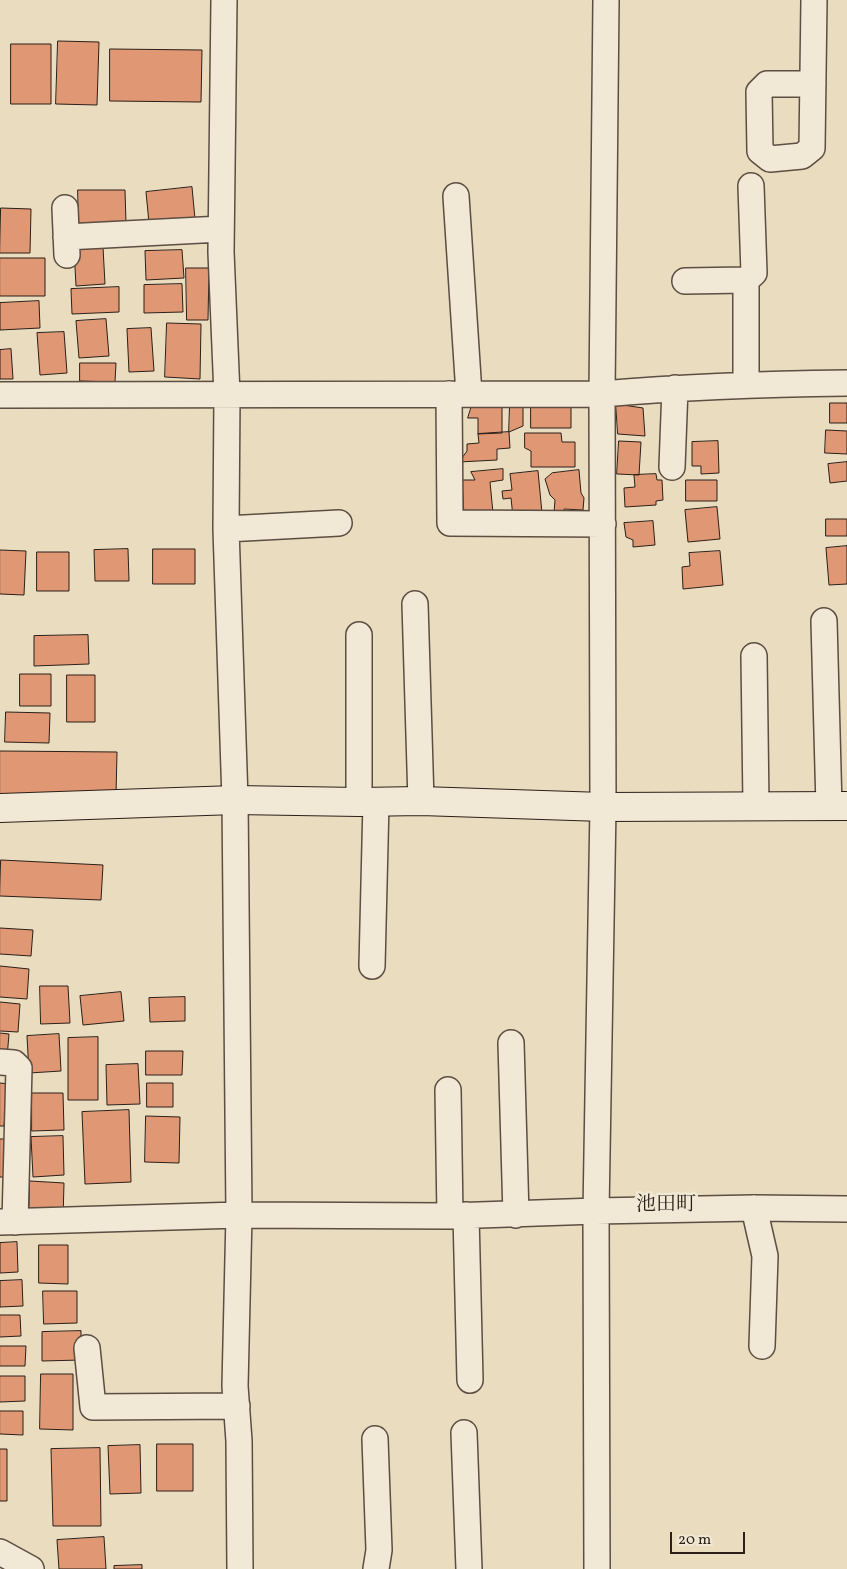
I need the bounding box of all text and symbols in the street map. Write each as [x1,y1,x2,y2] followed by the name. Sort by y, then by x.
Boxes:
[636,1194,696,1218] district label: 池田町
[672,1522,747,1554] scale bar
[678,1530,711,1551] text: 20 m

